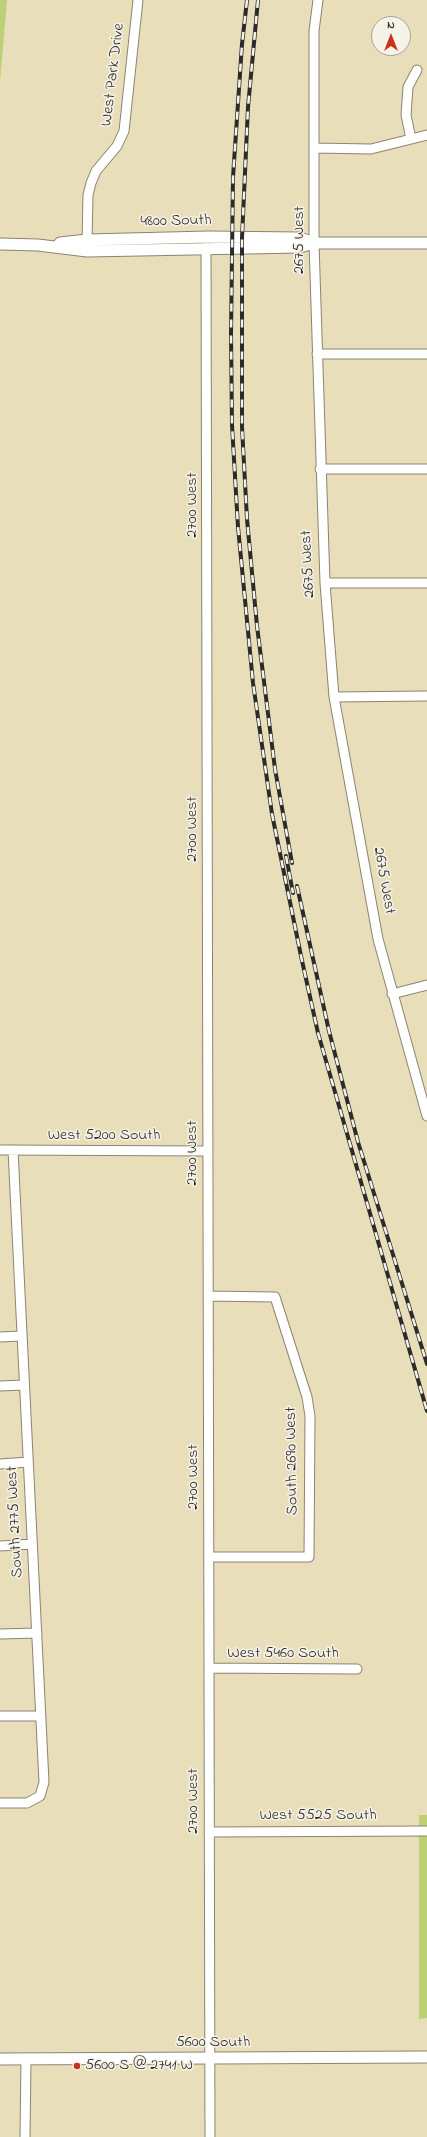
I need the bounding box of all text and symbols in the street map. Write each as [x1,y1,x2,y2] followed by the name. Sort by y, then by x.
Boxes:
[371,16,411,56] north arrow
[387,17,395,33] text: N
[98,23,130,127] street label: West Park Drive
[290,206,310,274] street label: 2675 West
[140,212,212,232] street label: 4800 South
[183,472,203,538] street label: 2700 West
[298,530,320,598] street label: 2675 West
[183,796,203,862] street label: 2700 West
[368,846,398,916] street label: 2675 West
[183,1120,203,1186] street label: 2700 West
[48,1126,160,1146] street label: West 5200 South
[282,1407,304,1515] street label: South 2690 West
[184,1444,204,1510] street label: 2700 West
[3,1466,29,1578] street label: South 2775 West
[227,1644,339,1664] street label: West 5460 South
[184,1768,204,1834] street label: 2700 West
[259,1806,377,1826] street label: West 5525 South
[176,2033,250,2053] street label: 5600 South
[85,2056,193,2076] place label: 5600 S @ 2741 W
[72,2061,82,2071] marker: 5600 S @ 2741 W

